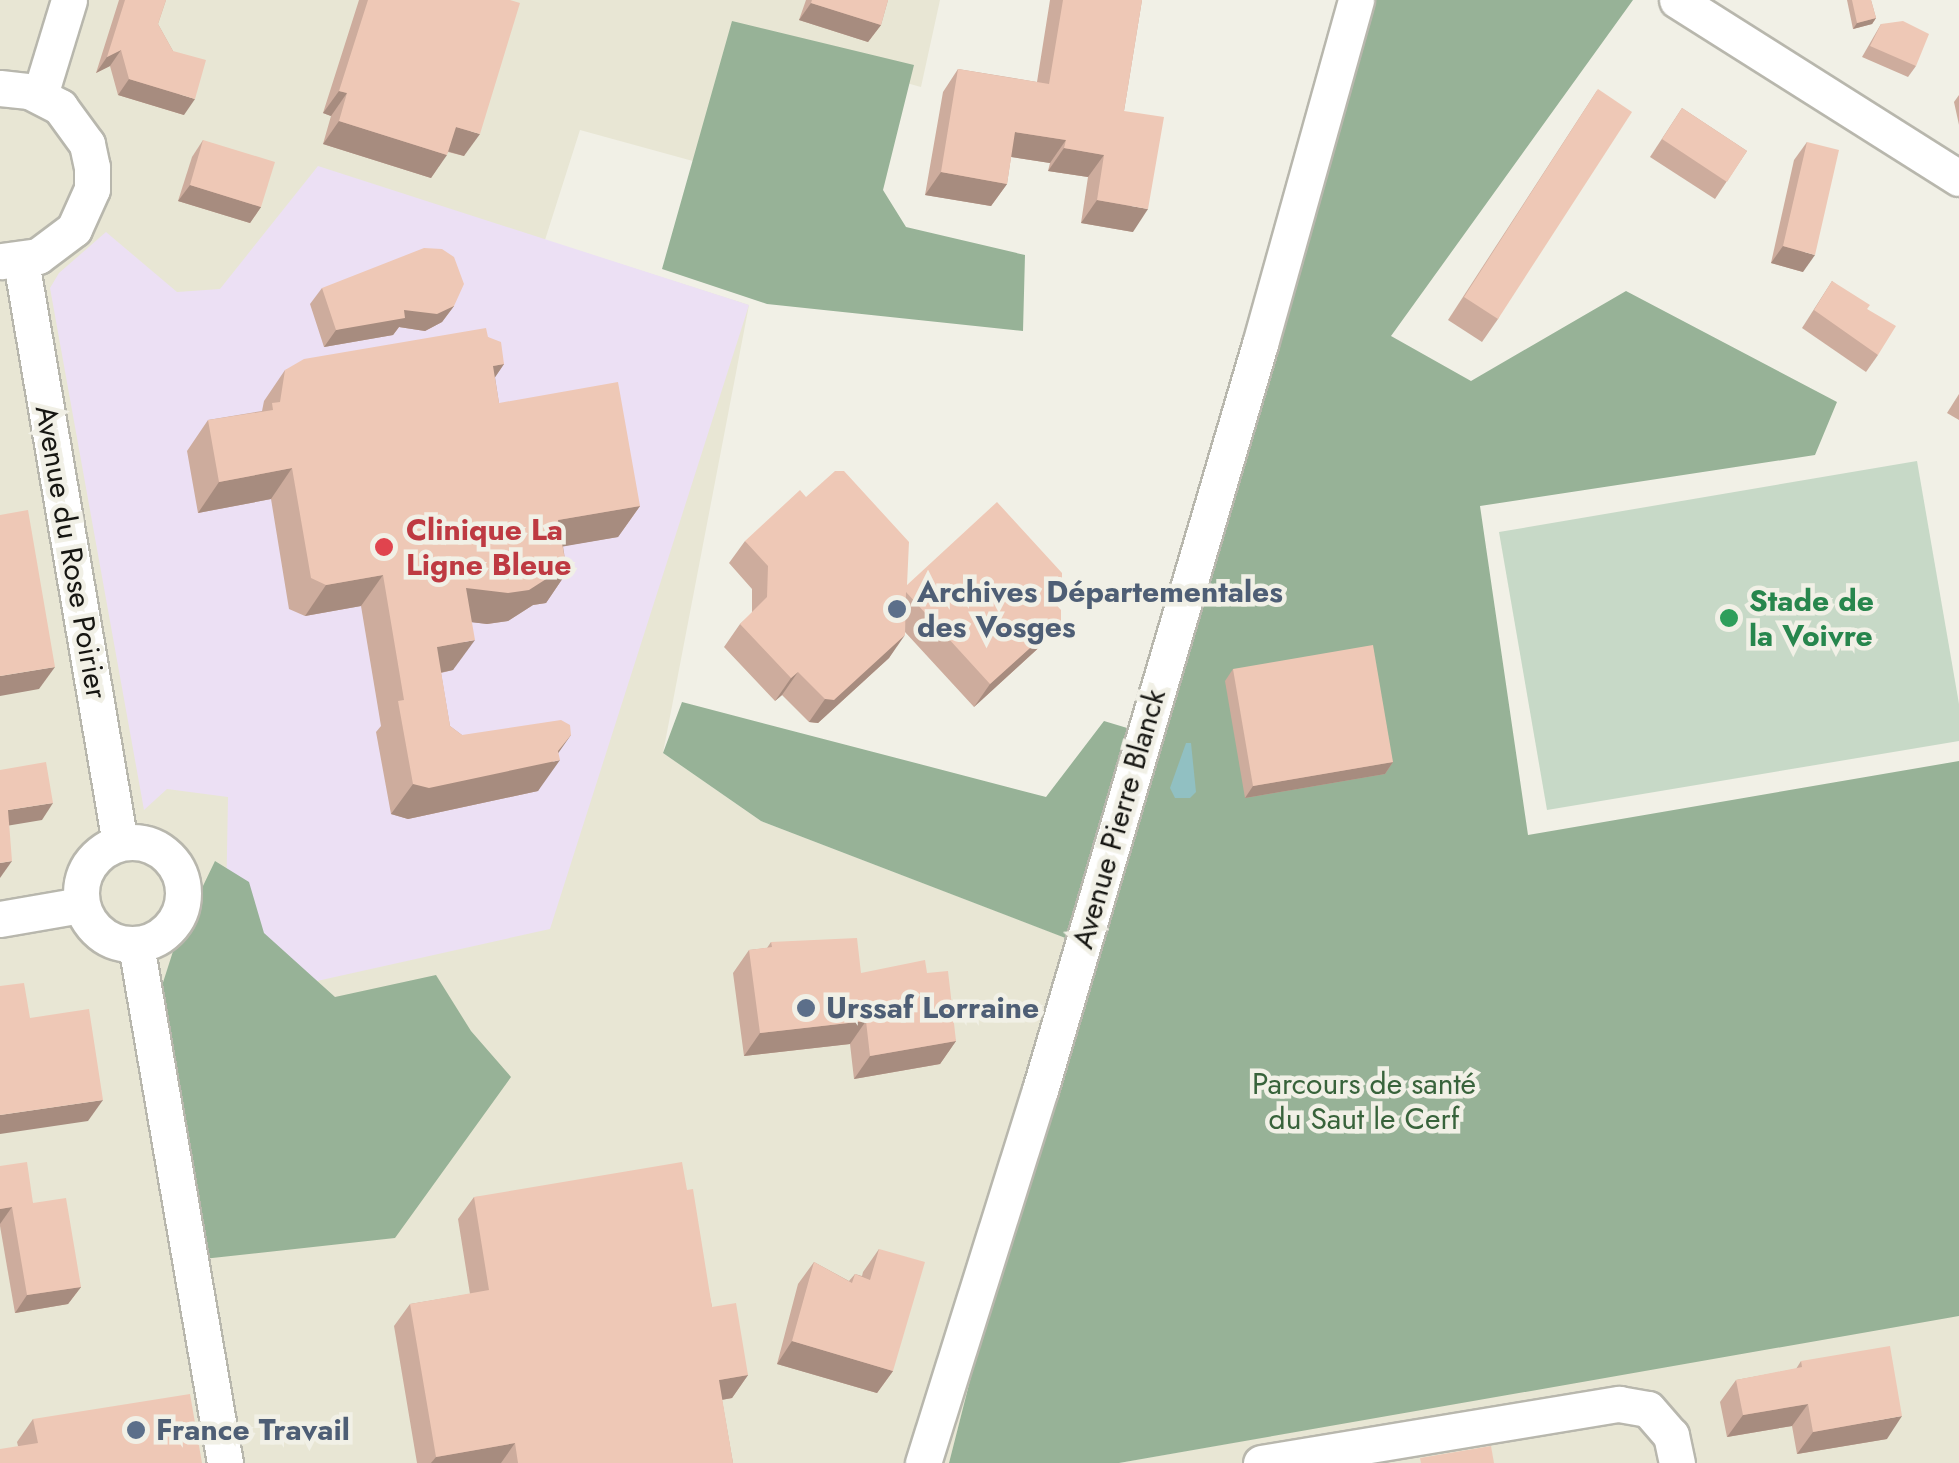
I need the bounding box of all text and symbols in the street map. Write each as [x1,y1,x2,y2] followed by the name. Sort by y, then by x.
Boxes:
[27,402,115,702] street label: Avenue du Rose Poirier
[406,512,572,582] place label: Clinique La Ligne Bleue
[371,534,397,560] marker: Clinique La Ligne Bleue
[917,574,1283,644] place label: Archives Départementales des Vosges
[1749,583,1874,654] place label: Stade de la Voivre
[886,598,908,620] marker: Archives Départementales des Vosges
[1718,607,1740,629] marker: Stade de la Voivre
[1065,685,1173,953] street label: Avenue Pierre Blanck
[826,990,1039,1026] place label: Urssaf Lorraine
[795,997,817,1019] marker: Urssaf Lorraine
[1252,1066,1476,1136] park label: Parcours de santé du Saut le Cerf
[156,1412,350,1448] place label: France Travail
[125,1419,147,1441] marker: France Travail

